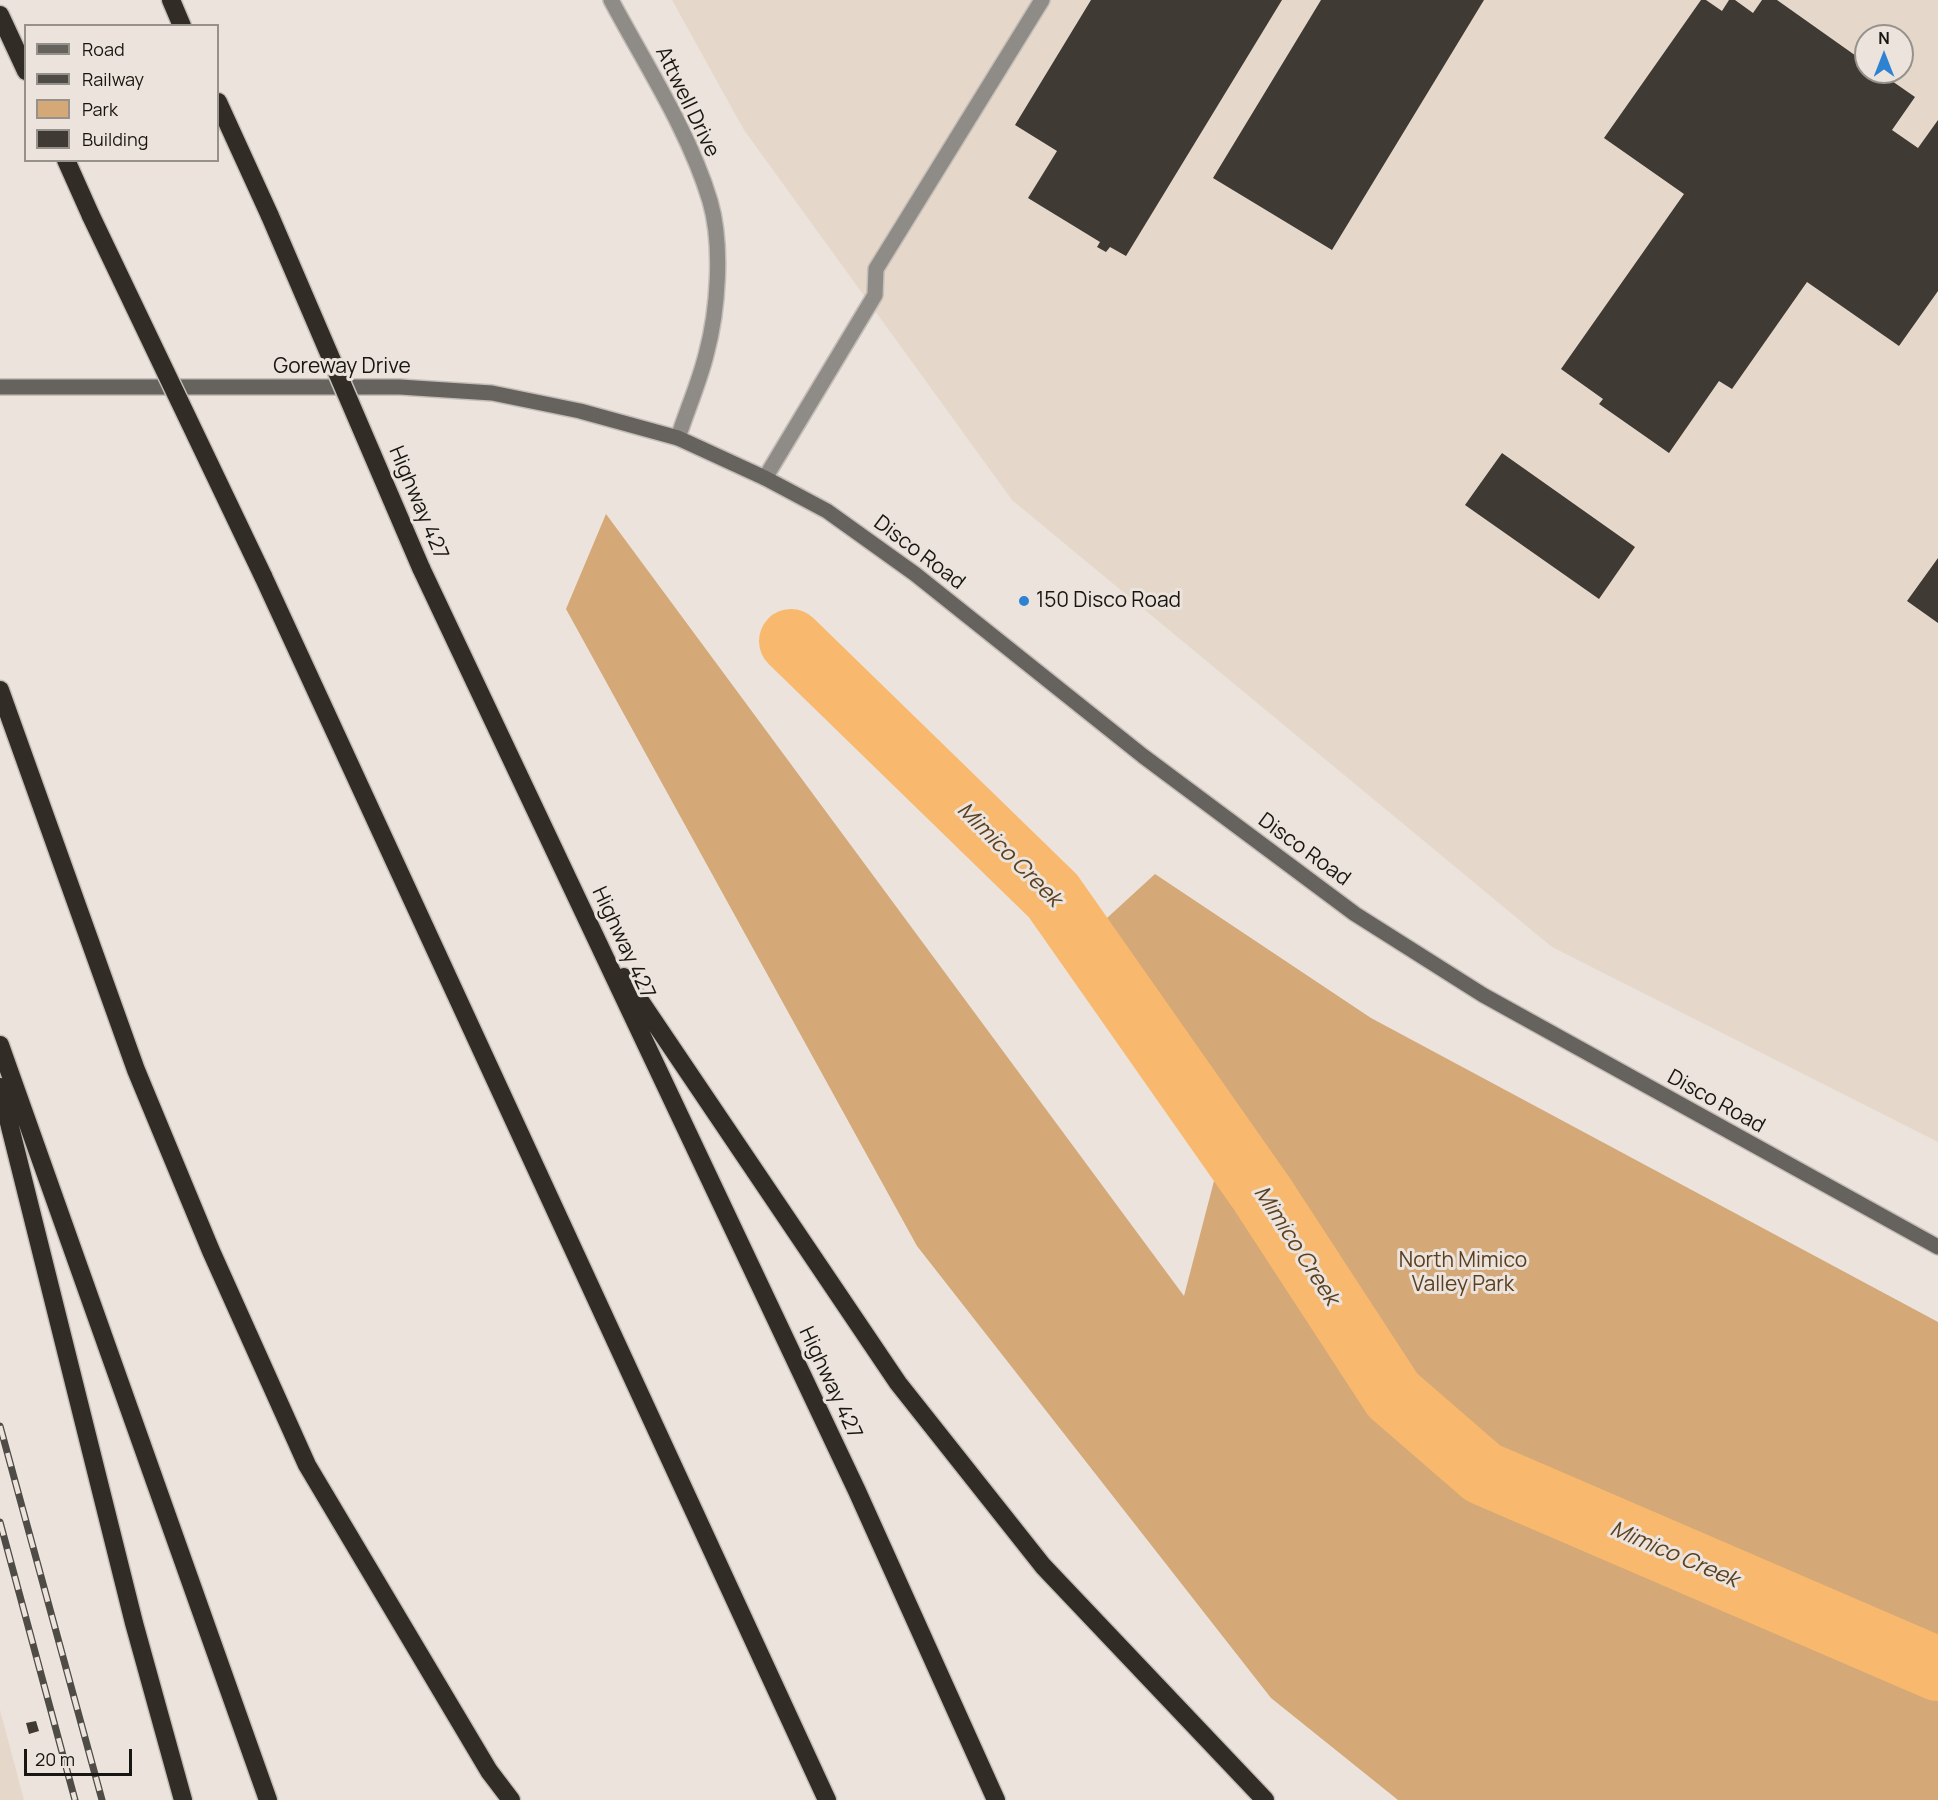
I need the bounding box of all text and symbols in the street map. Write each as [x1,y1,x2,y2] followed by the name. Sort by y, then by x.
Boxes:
[24,24,219,162] legend
[1854,24,1914,84] north arrow
[1878,27,1890,49] text: N
[82,37,125,61] text: Road
[649,43,725,161] street label: Attwell Drive
[82,67,144,91] text: Railway
[82,97,118,121] text: Park
[82,127,148,151] text: Building
[273,354,411,380] street label: Goreway Drive
[383,442,453,564] street label: Highway 427
[868,511,970,595] street label: Disco Road
[1036,588,1181,614] place label: 150 Disco Road
[1017,594,1031,608] marker: 150 Disco Road
[951,797,1067,913] water label: Mimico Creek
[1253,808,1355,892] street label: Disco Road
[586,883,660,1003] street label: Highway 427
[1663,1065,1769,1139] street label: Disco Road
[1248,1181,1344,1311] water label: Mimico Creek
[1399,1248,1527,1298] park label: North Mimico Valley Park
[793,1323,867,1443] street label: Highway 427
[1606,1516,1742,1594] water label: Mimico Creek
[27,1737,135,1775] scale bar
[35,1747,75,1771] text: 20 m

